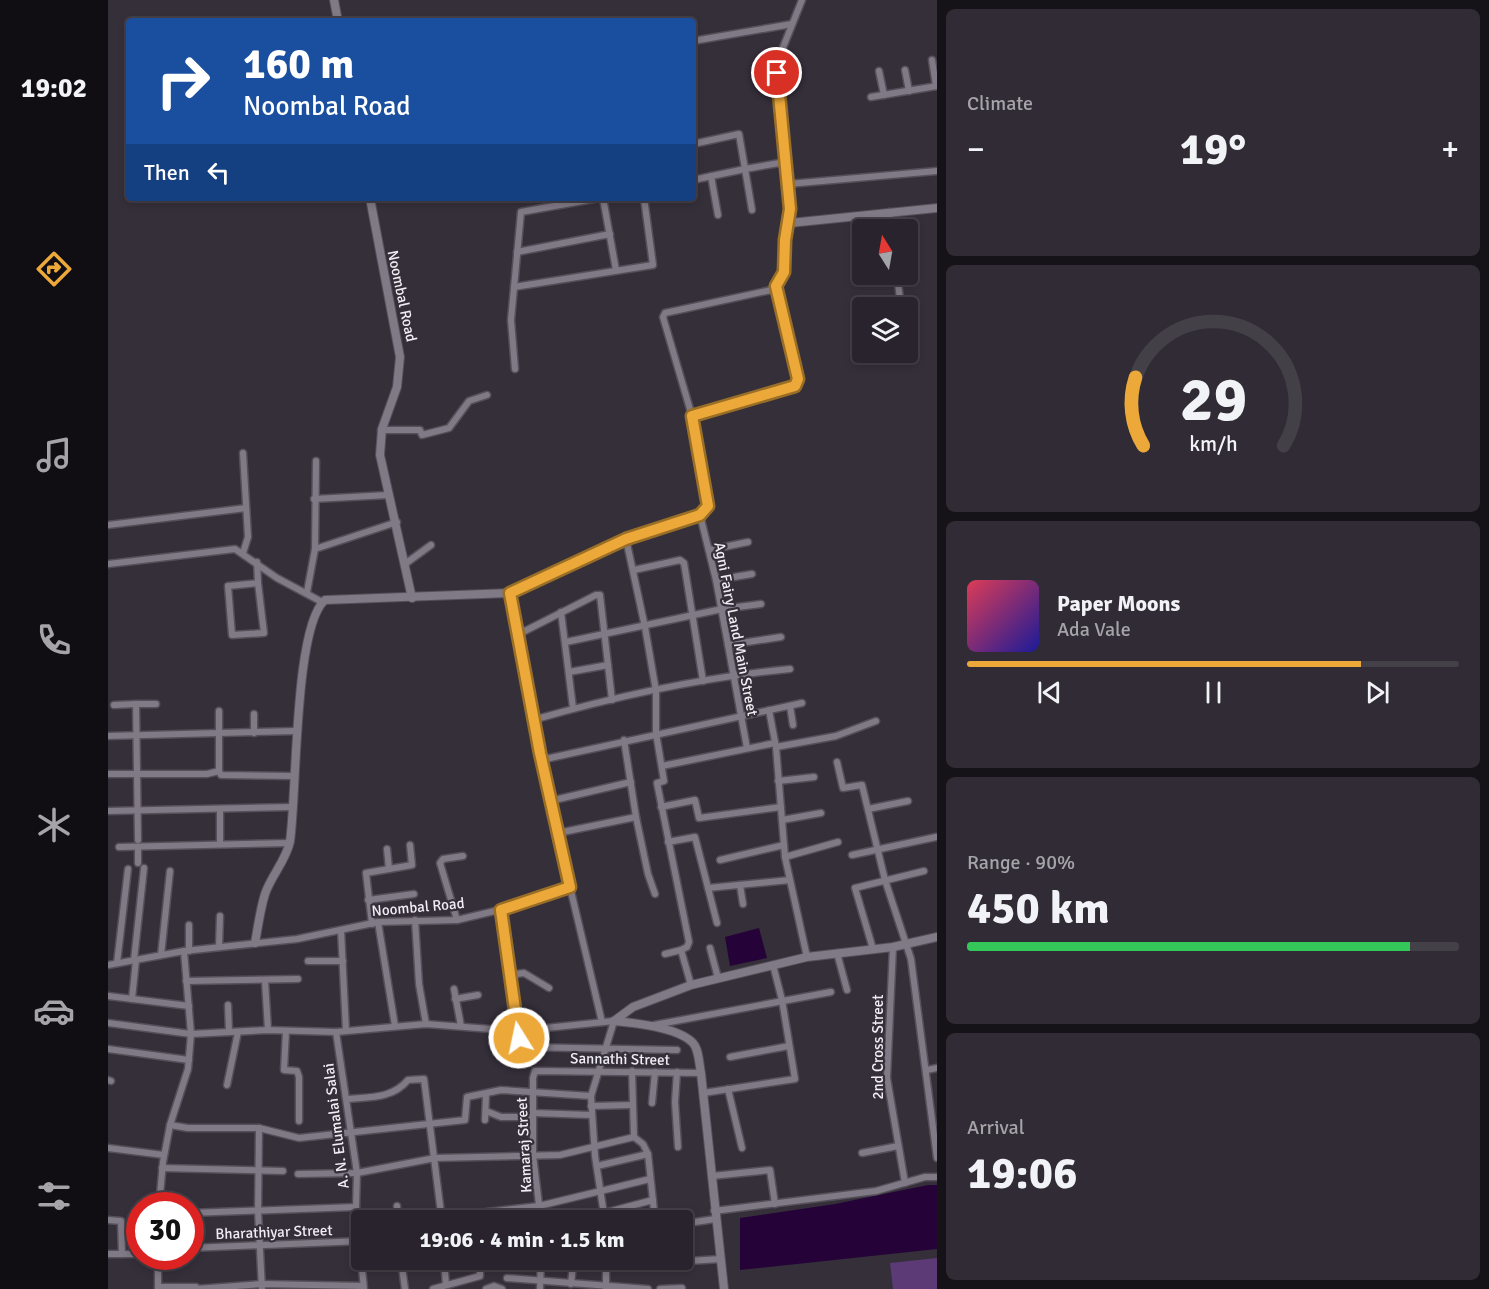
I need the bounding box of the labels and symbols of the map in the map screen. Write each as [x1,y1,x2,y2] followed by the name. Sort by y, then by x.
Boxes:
[751,47,802,98] pin
[852,219,918,285] north arrow
[384,249,420,343] street label: Noombal Road
[710,540,762,718] street label: Agni Fairy Land Main Street
[371,894,465,920] street label: Noombal Road
[869,994,887,1100] street label: 2nd Cross Street
[487,1006,551,1070] position arrow
[570,1049,670,1069] street label: Sannathi Street
[319,1062,353,1190] street label: A. N. Elumalai Salai
[513,1097,535,1193] street label: Kamaraj Street
[126,1192,204,1270] speed limit sign: 30
[215,1221,333,1243] street label: Bharathiyar Street

